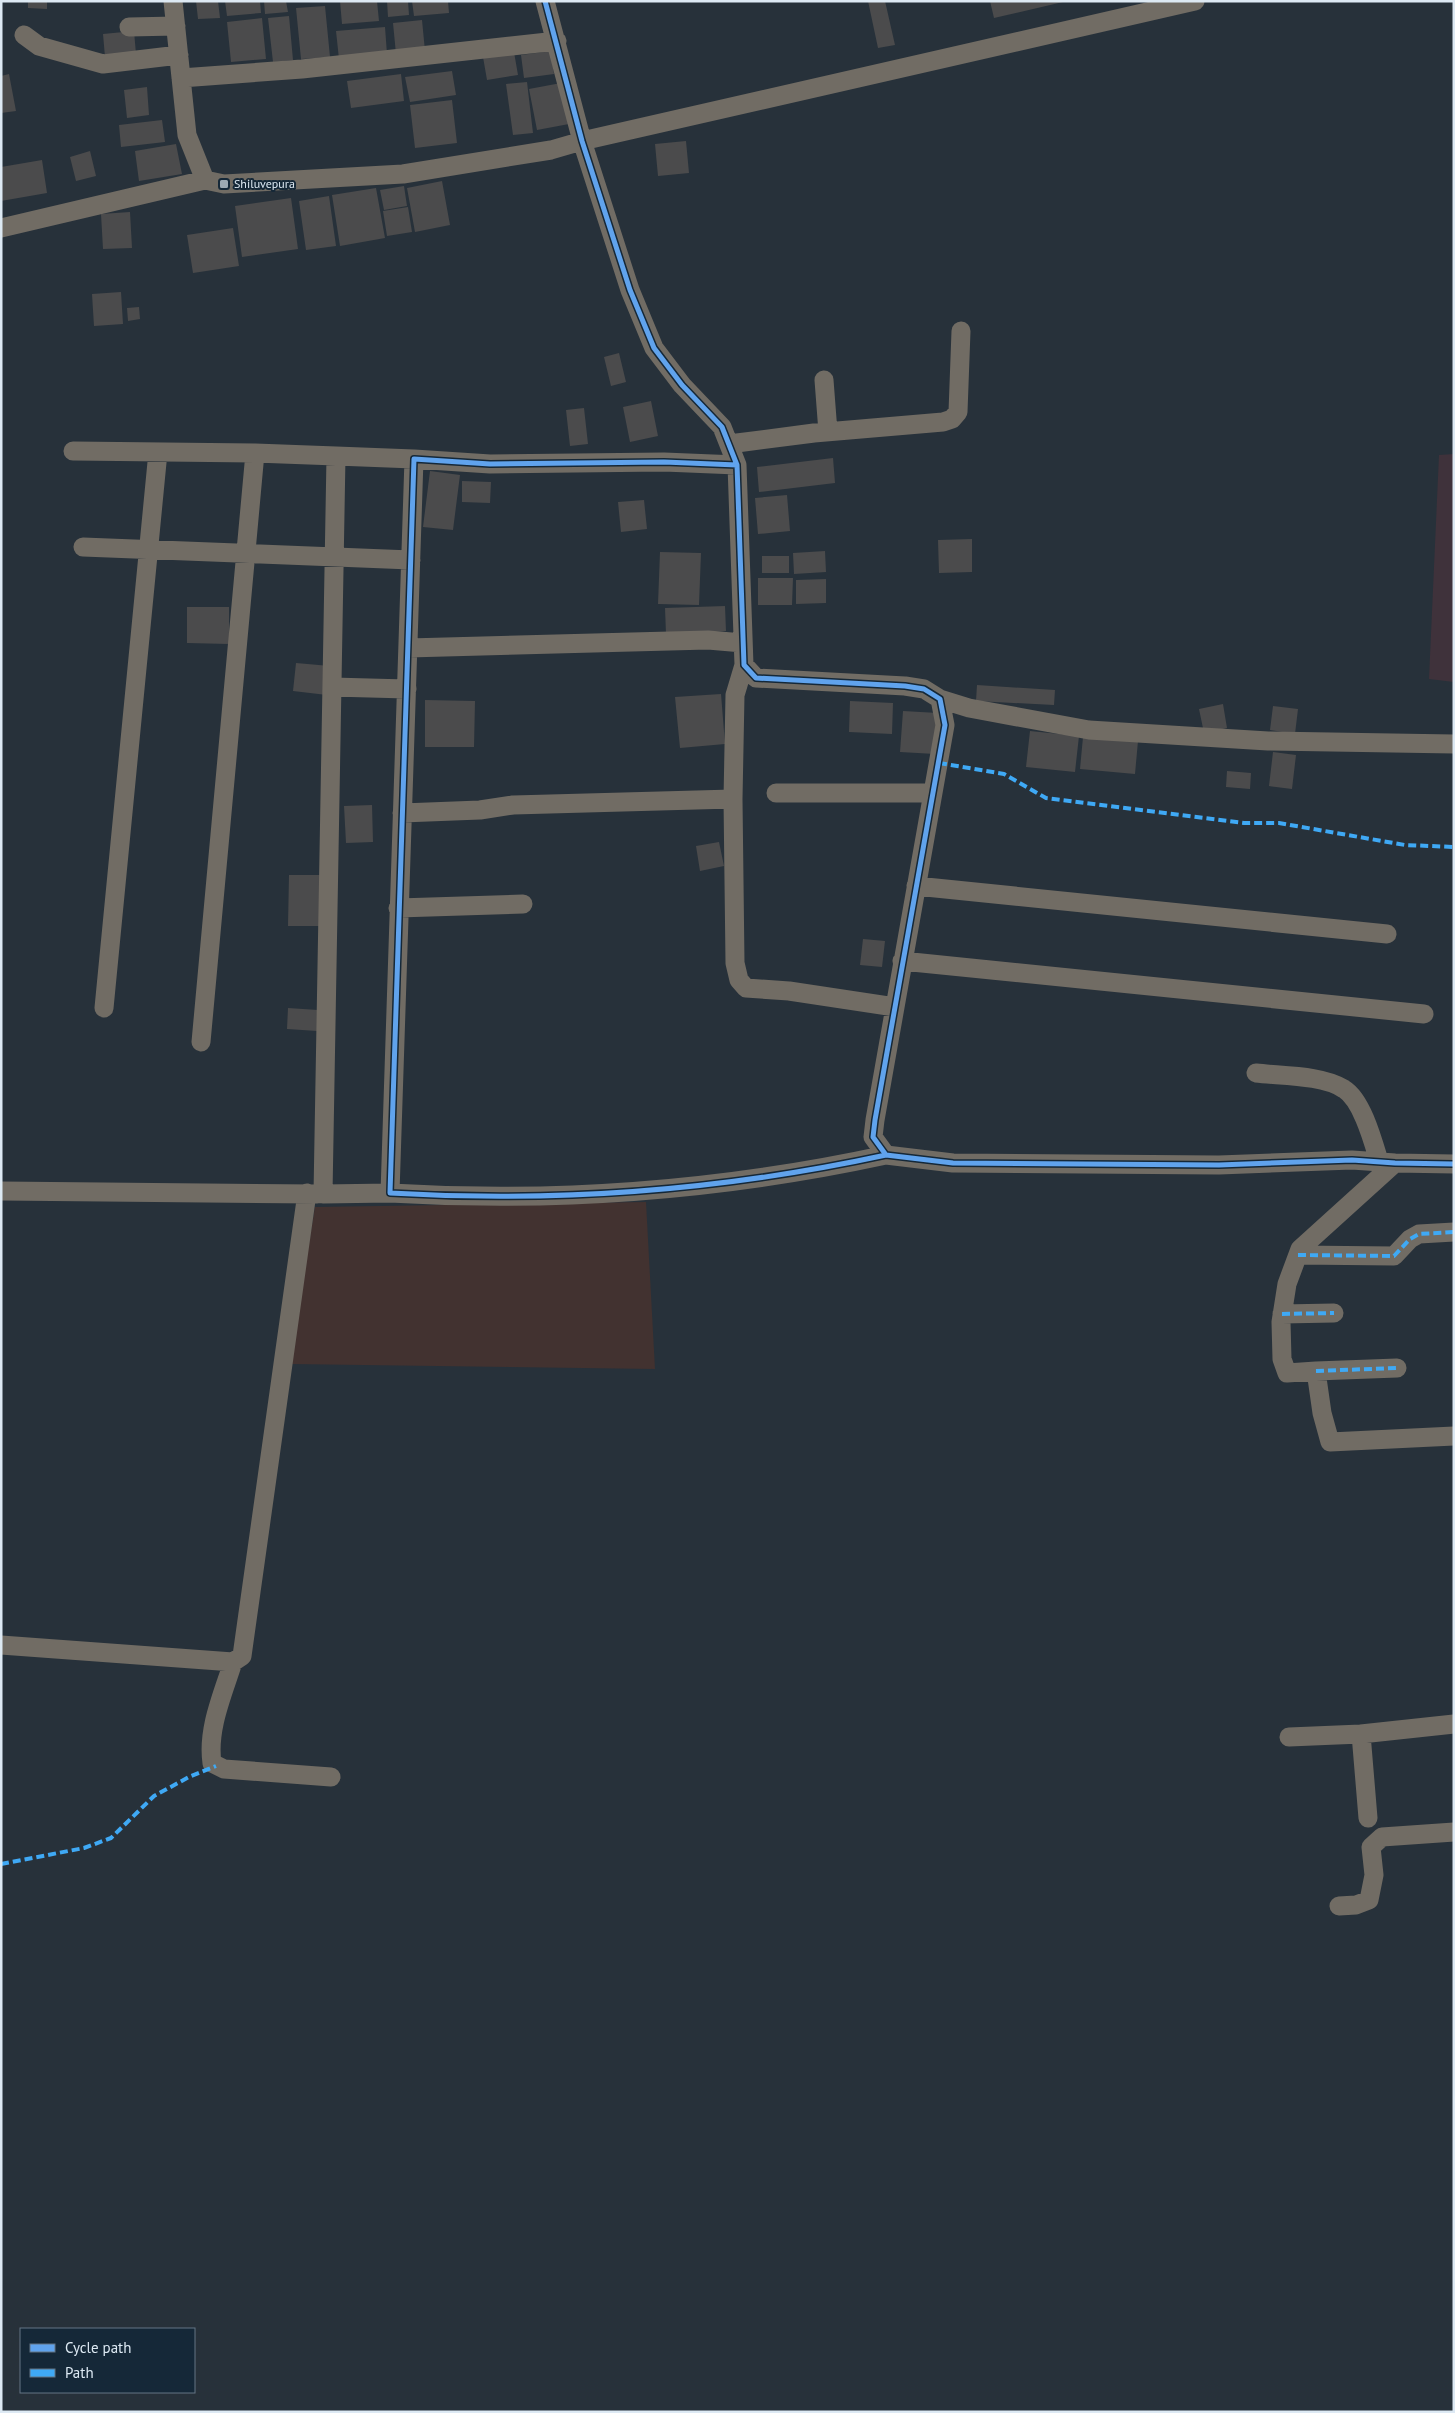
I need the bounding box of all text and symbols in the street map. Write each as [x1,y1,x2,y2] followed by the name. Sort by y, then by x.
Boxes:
[234,176,295,191] place label: Shiluvepura
[218,178,230,190] marker: Shiluvepura
[20,2328,195,2393] legend
[65,2338,131,2357] text: Cycle path
[65,2363,94,2382] text: Path

